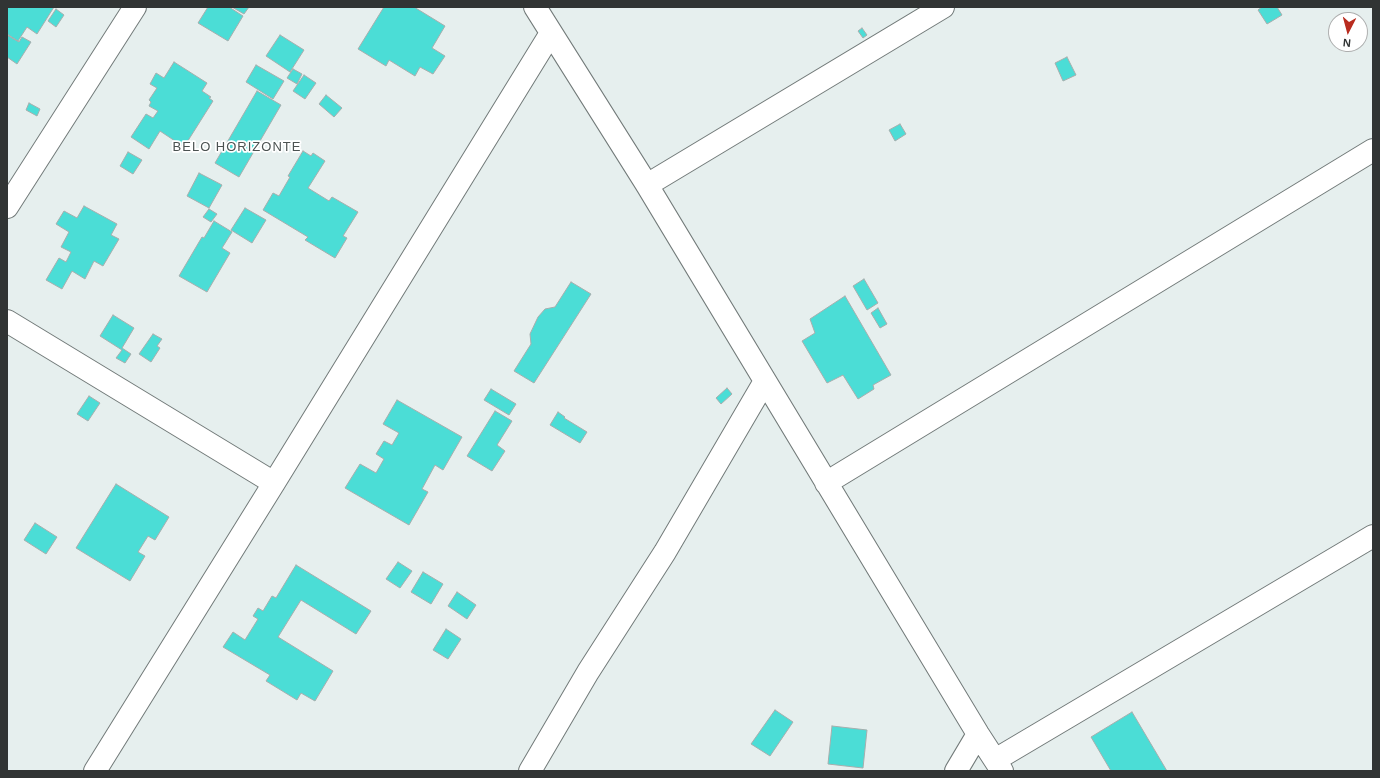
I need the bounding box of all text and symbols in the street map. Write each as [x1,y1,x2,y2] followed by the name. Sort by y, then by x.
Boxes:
[1328,12,1368,52] north arrow
[1342,37,1351,49] text: N
[173,139,301,155] district label: BELO HORIZONTE

